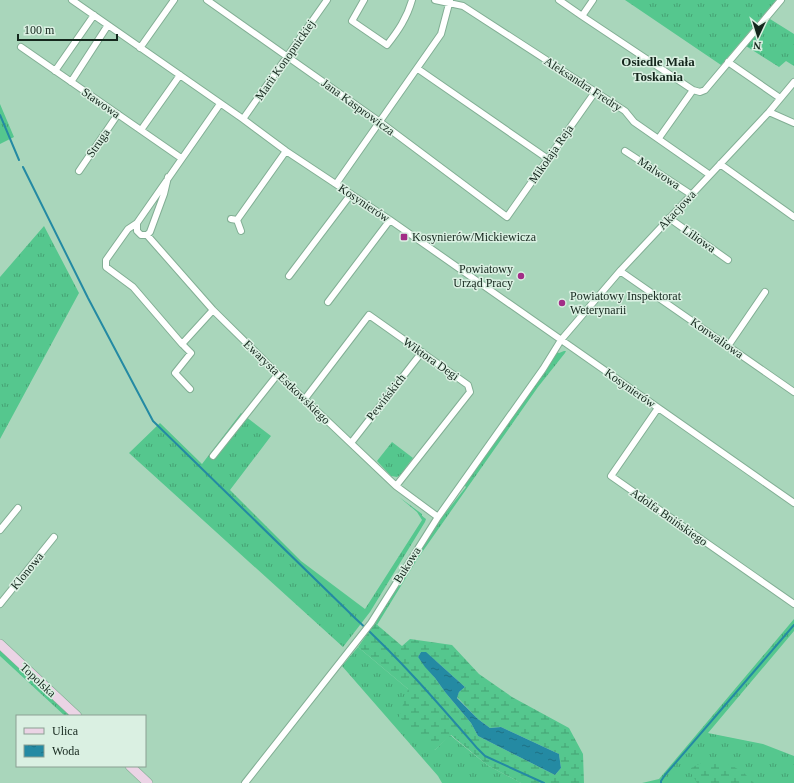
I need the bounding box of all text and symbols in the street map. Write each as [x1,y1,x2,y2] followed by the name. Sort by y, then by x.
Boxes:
[18,16,117,42] scale bar
[738,16,778,56] north arrow
[252,17,318,103] street label: Marii Konopnickiej
[24,23,55,37] text: 100 m
[753,40,762,52] text: N
[542,54,624,114] street label: Aleksandra Fredry
[621,54,695,84] district label: Osiedle Mała Toskania
[319,76,398,139] street label: Jana Kasprowicza
[79,85,124,122] street label: Stawowa
[526,121,577,186] street label: Mikołaja Reja
[83,126,113,160] street label: Struga
[635,154,683,193] street label: Malwowa
[336,181,393,225] street label: Kosynierów
[655,187,699,233] street label: Akacjowa
[680,223,719,256] street label: Liliowa
[412,230,537,244] place label: Kosynierów/Mickiewicza
[399,232,409,242] marker: Kosynierów/Mickiewicza
[453,262,513,290] place label: Powiatowy Urząd Pracy
[516,271,526,281] marker: Powiatowy Urząd Pracy
[570,289,682,317] place label: Powiatowy Inspektorat Weterynarii
[557,298,567,308] marker: Powiatowy Inspektorat Weterynarii
[688,315,747,362] street label: Konwaliowa
[400,335,462,384] street label: Wiktora Degi
[241,337,333,427] street label: Ewarysta Estkowskiego
[602,365,658,411] street label: Kosynierów
[363,371,409,423] street label: Pewińskich
[628,485,710,549] street label: Adolfa Bnińskiego
[390,544,424,586] street label: Bukowa
[8,549,47,593] street label: Klonowa
[17,660,59,701] street label: Topolska
[16,715,146,767] legend
[52,724,79,738] text: Ulica
[52,744,80,758] text: Woda

